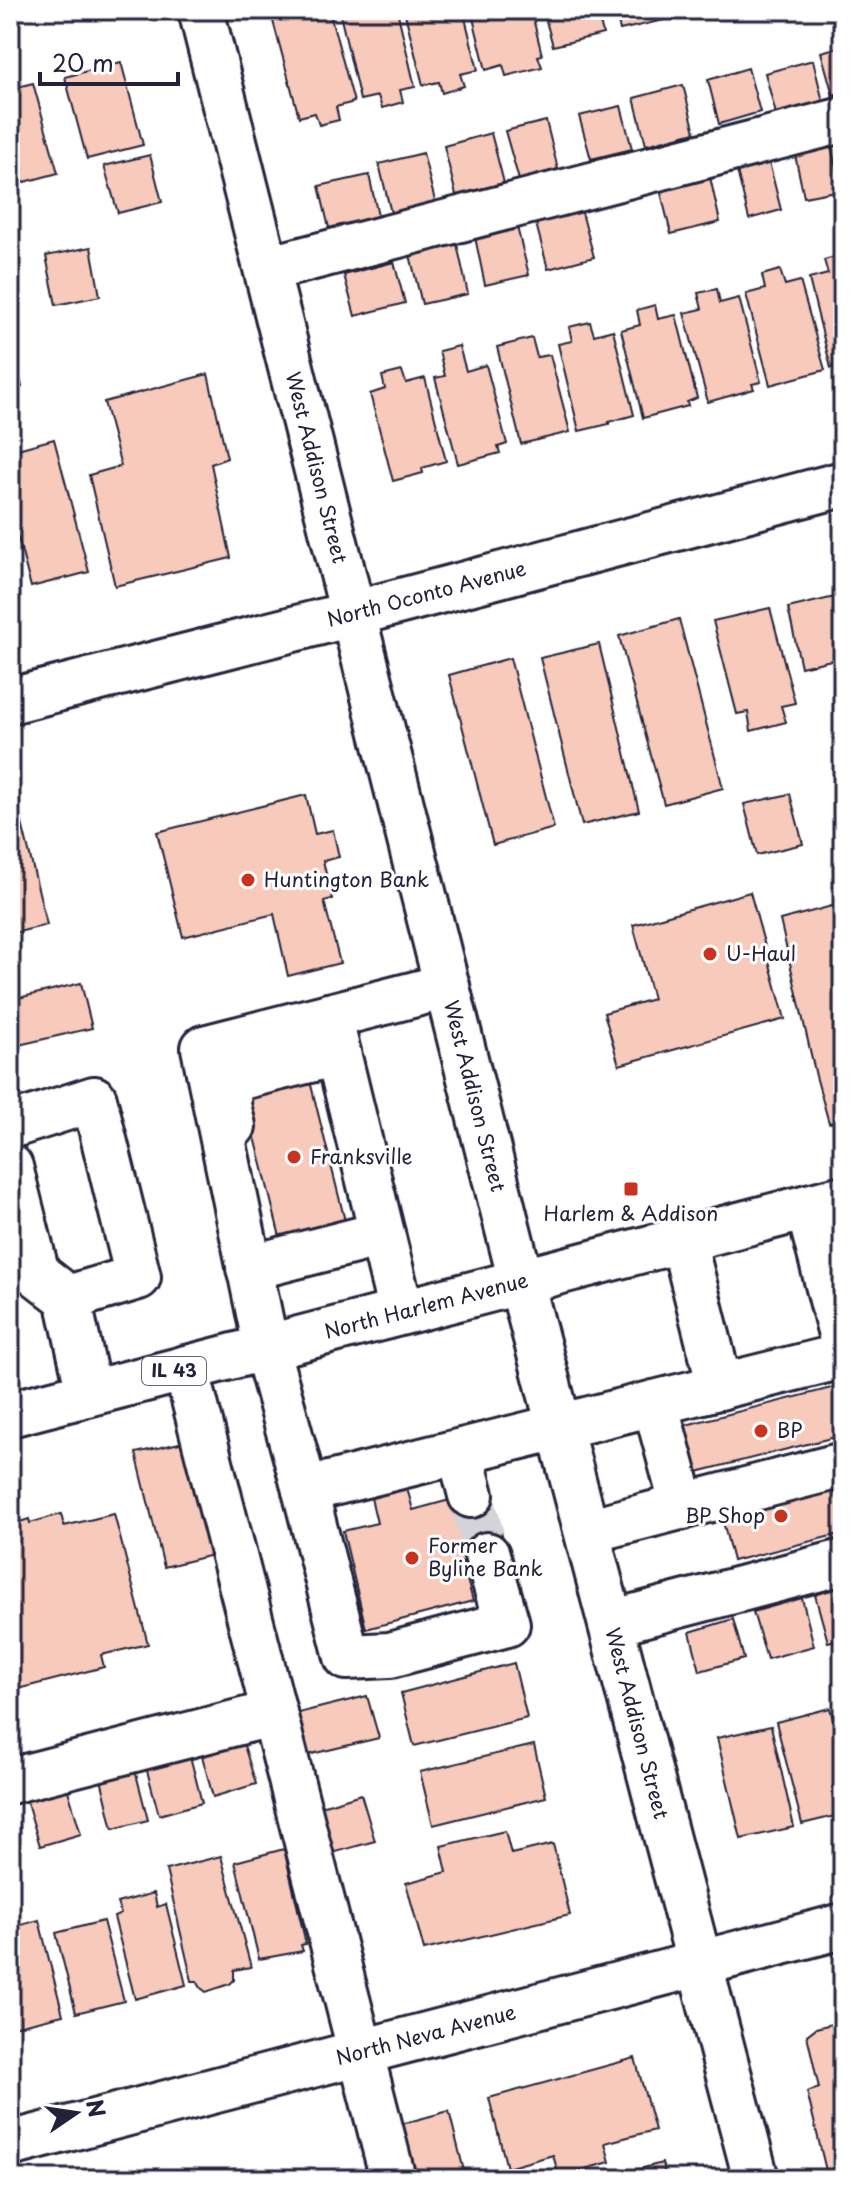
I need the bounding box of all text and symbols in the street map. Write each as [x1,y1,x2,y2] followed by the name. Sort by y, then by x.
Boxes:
[40,36,178,86] scale bar
[52,44,114,80] text: 20 m
[279,368,356,566] street label: West Addison Street
[323,553,529,634] street label: North Oconto Avenue
[264,864,429,894] place label: Huntington Bank
[239,871,257,889] marker: Huntington Bank
[726,938,796,968] place label: U-Haul
[701,945,719,963] marker: U-Haul
[437,997,514,1195] street label: West Addison Street
[310,1141,412,1171] place label: Franksville
[285,1148,303,1166] marker: Franksville
[622,1180,640,1198] marker: Harlem & Addison
[544,1198,718,1228] place label: Harlem & Addison
[321,1264,531,1346] street label: North Harlem Avenue
[142,1357,206,1385] road number: IL 43
[777,1415,803,1445] place label: BP
[752,1422,770,1440] marker: BP
[685,1500,765,1530] place label: BP Shop
[772,1507,790,1525] marker: BP Shop
[428,1530,543,1583] place label: Former Byline Bank
[403,1549,421,1567] marker: Former Byline Bank
[598,1624,677,1822] street label: West Addison Street
[333,1996,519,2072] street label: North Neva Avenue
[36,2073,116,2153] north arrow
[79,2096,115,2120] text: N

